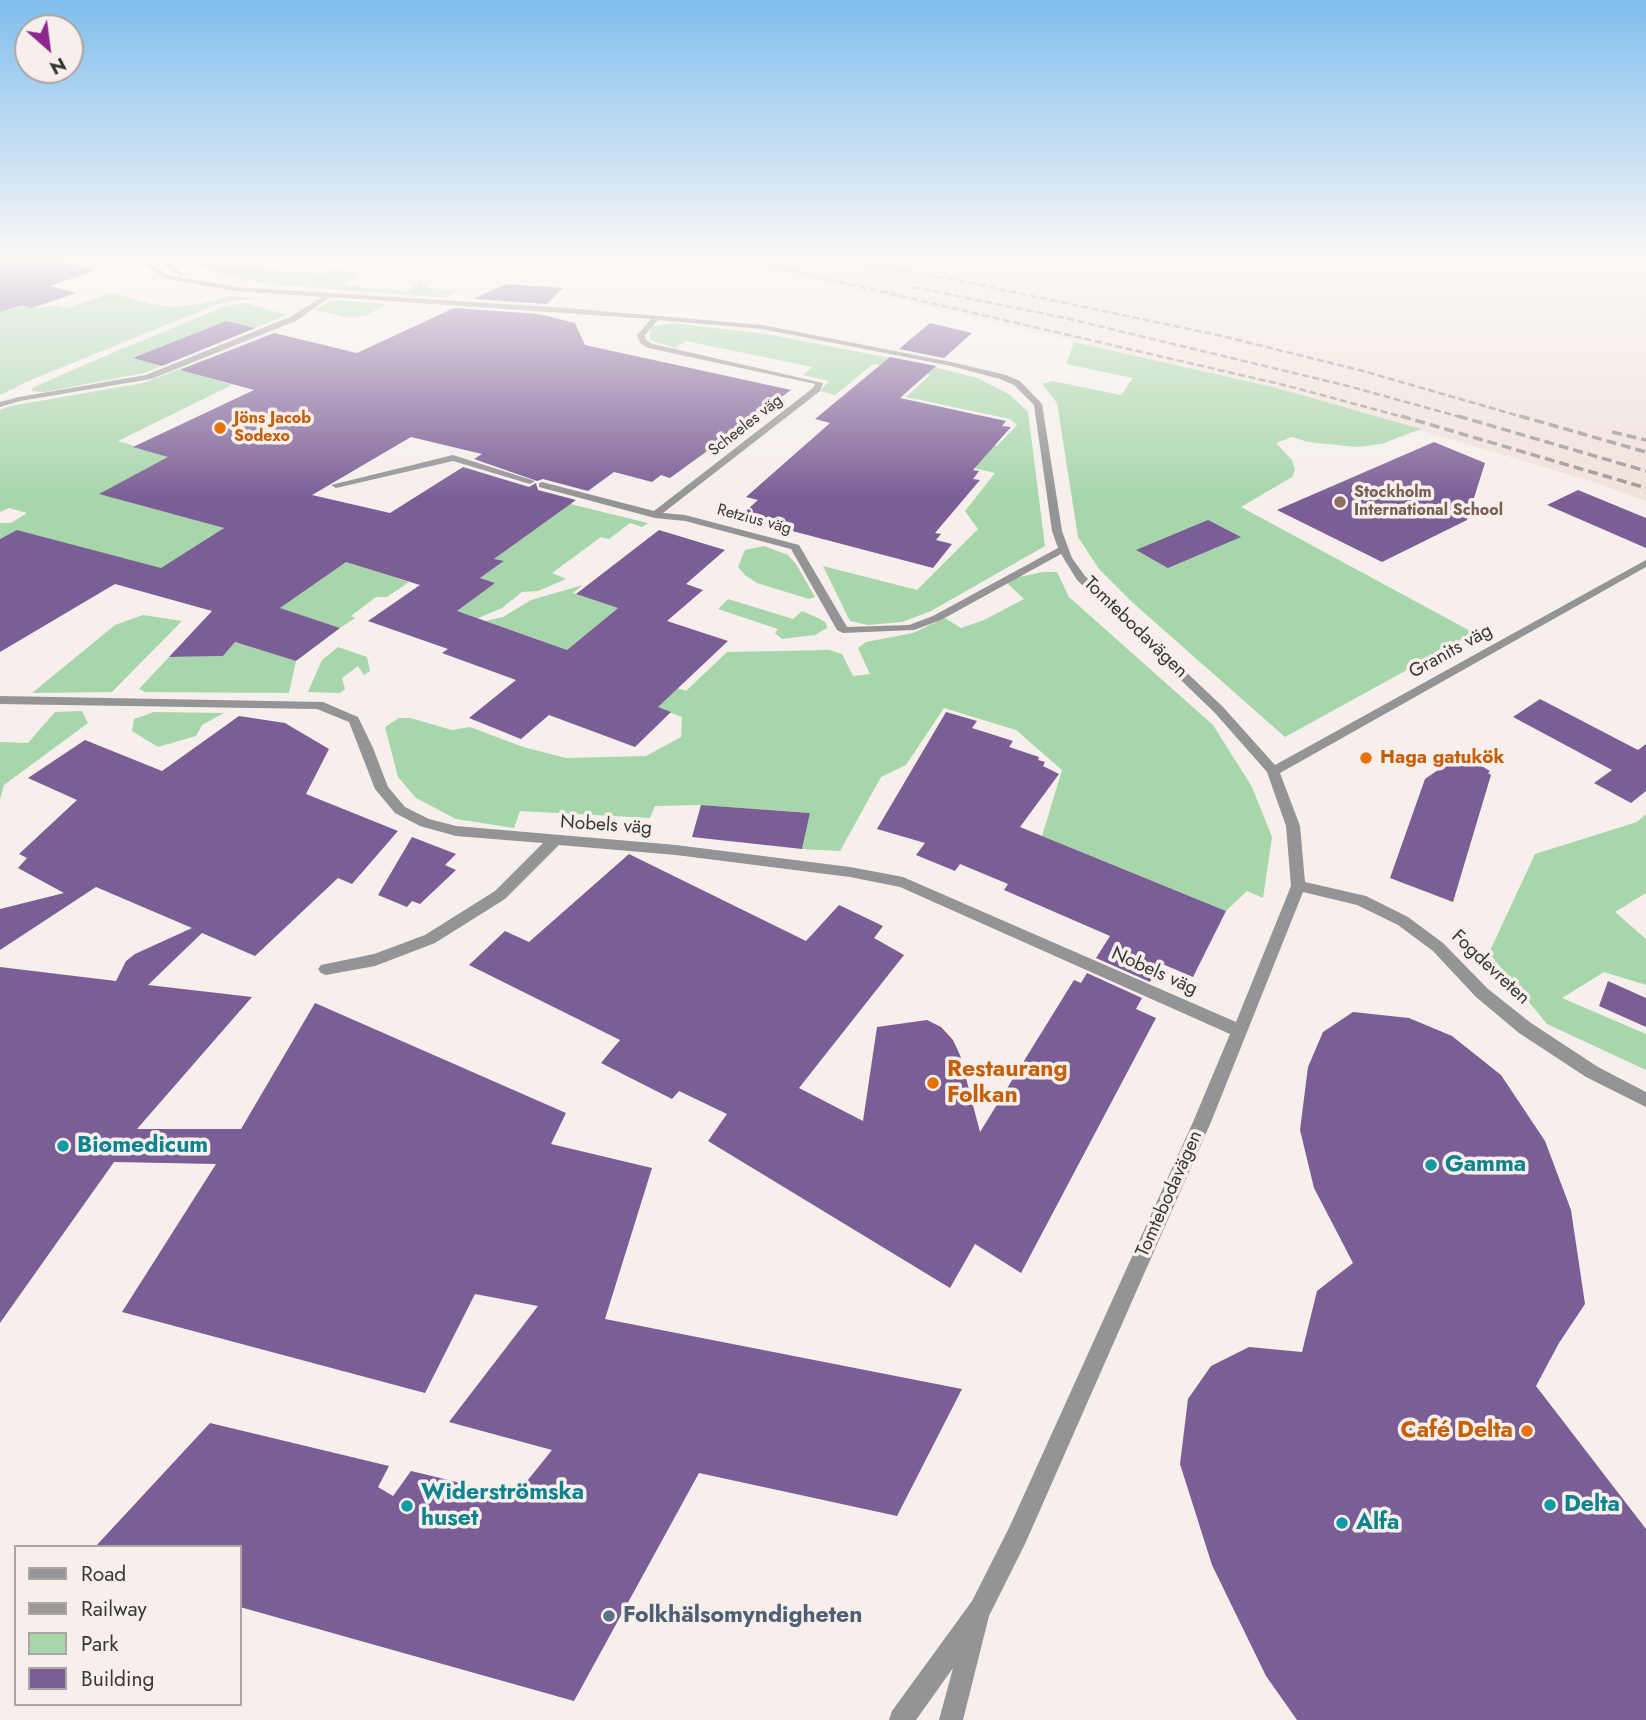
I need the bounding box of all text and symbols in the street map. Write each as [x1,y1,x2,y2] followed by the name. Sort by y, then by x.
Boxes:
[14,14,84,84] north arrow
[45,51,71,82] text: N
[705,391,787,461] street label: Scheeles väg
[234,409,311,447] place label: Jöns Jacob Sodexo
[212,420,228,436] marker: Jöns Jacob Sodexo
[1354,483,1503,521] place label: Stockholm International School
[1332,494,1348,510] marker: Stockholm International School
[715,501,793,539] street label: Retzius väg
[1078,573,1192,683] street label: Tomtebodavägen
[1405,620,1497,684] street label: Granits väg
[1380,747,1504,769] place label: Haga gatukök
[1358,750,1374,766] marker: Haga gatukök
[559,811,653,841] street label: Nobels väg
[1446,926,1534,1010] street label: Fogdevreten
[1107,943,1201,1001] street label: Nobels väg
[947,1056,1068,1110] place label: Restaurang Folkan
[925,1075,941,1091] marker: Restaurang Folkan
[1132,1127,1208,1261] street label: Tomtebodavägen
[77,1132,208,1160] place label: Biomedicum
[55,1138,71,1154] marker: Biomedicum
[1445,1151,1526,1179] place label: Gamma
[1423,1157,1439,1173] marker: Gamma
[1401,1417,1513,1445] place label: Café Delta
[1519,1423,1535,1439] marker: Café Delta
[421,1479,584,1533] place label: Widerströmska huset
[1564,1491,1620,1519] place label: Delta
[1542,1497,1558,1513] marker: Delta
[399,1498,415,1514] marker: Widerströmska huset
[1356,1509,1399,1537] place label: Alfa
[1334,1515,1350,1531] marker: Alfa
[14,1545,242,1706] legend
[81,1559,126,1589] text: Road
[81,1594,147,1624] text: Railway
[623,1602,862,1630] place label: Folkhälsomyndigheten
[601,1608,617,1624] marker: Folkhälsomyndigheten
[81,1629,118,1659] text: Park
[81,1664,154,1694] text: Building

